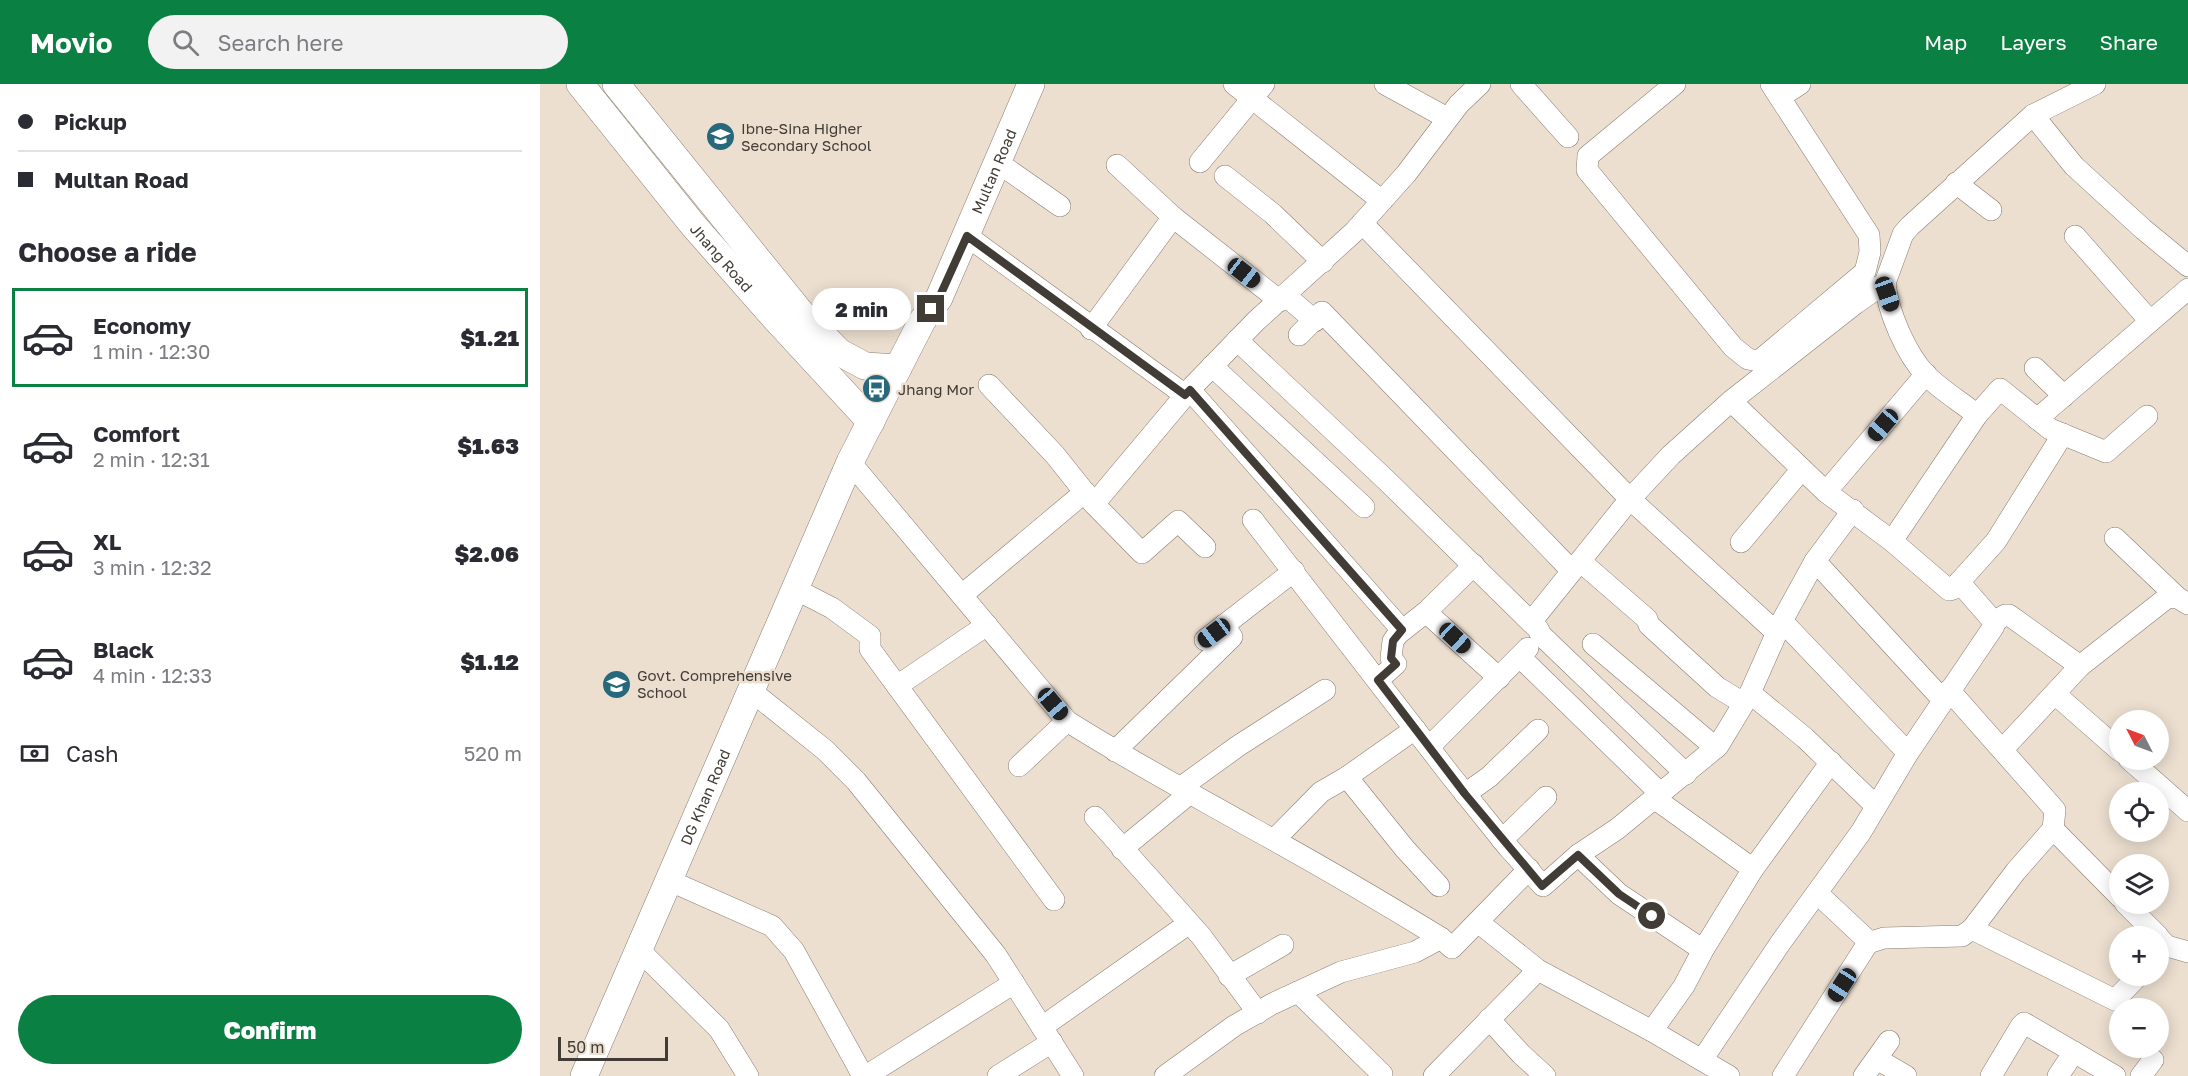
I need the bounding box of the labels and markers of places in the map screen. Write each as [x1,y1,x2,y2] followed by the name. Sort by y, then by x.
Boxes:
[741,119,872,154] place label: Ibne-Sina Higher Secondary School
[704,121,736,153] school or university icon: Ibne-Sina Higher Secondary School
[861,373,893,405] bus stop icon: Jhang Mor
[898,380,974,398] place label: Jhang Mor
[637,666,792,701] place label: Govt. Comprehensive School
[600,668,632,700] school or university icon: Govt. Comprehensive School

